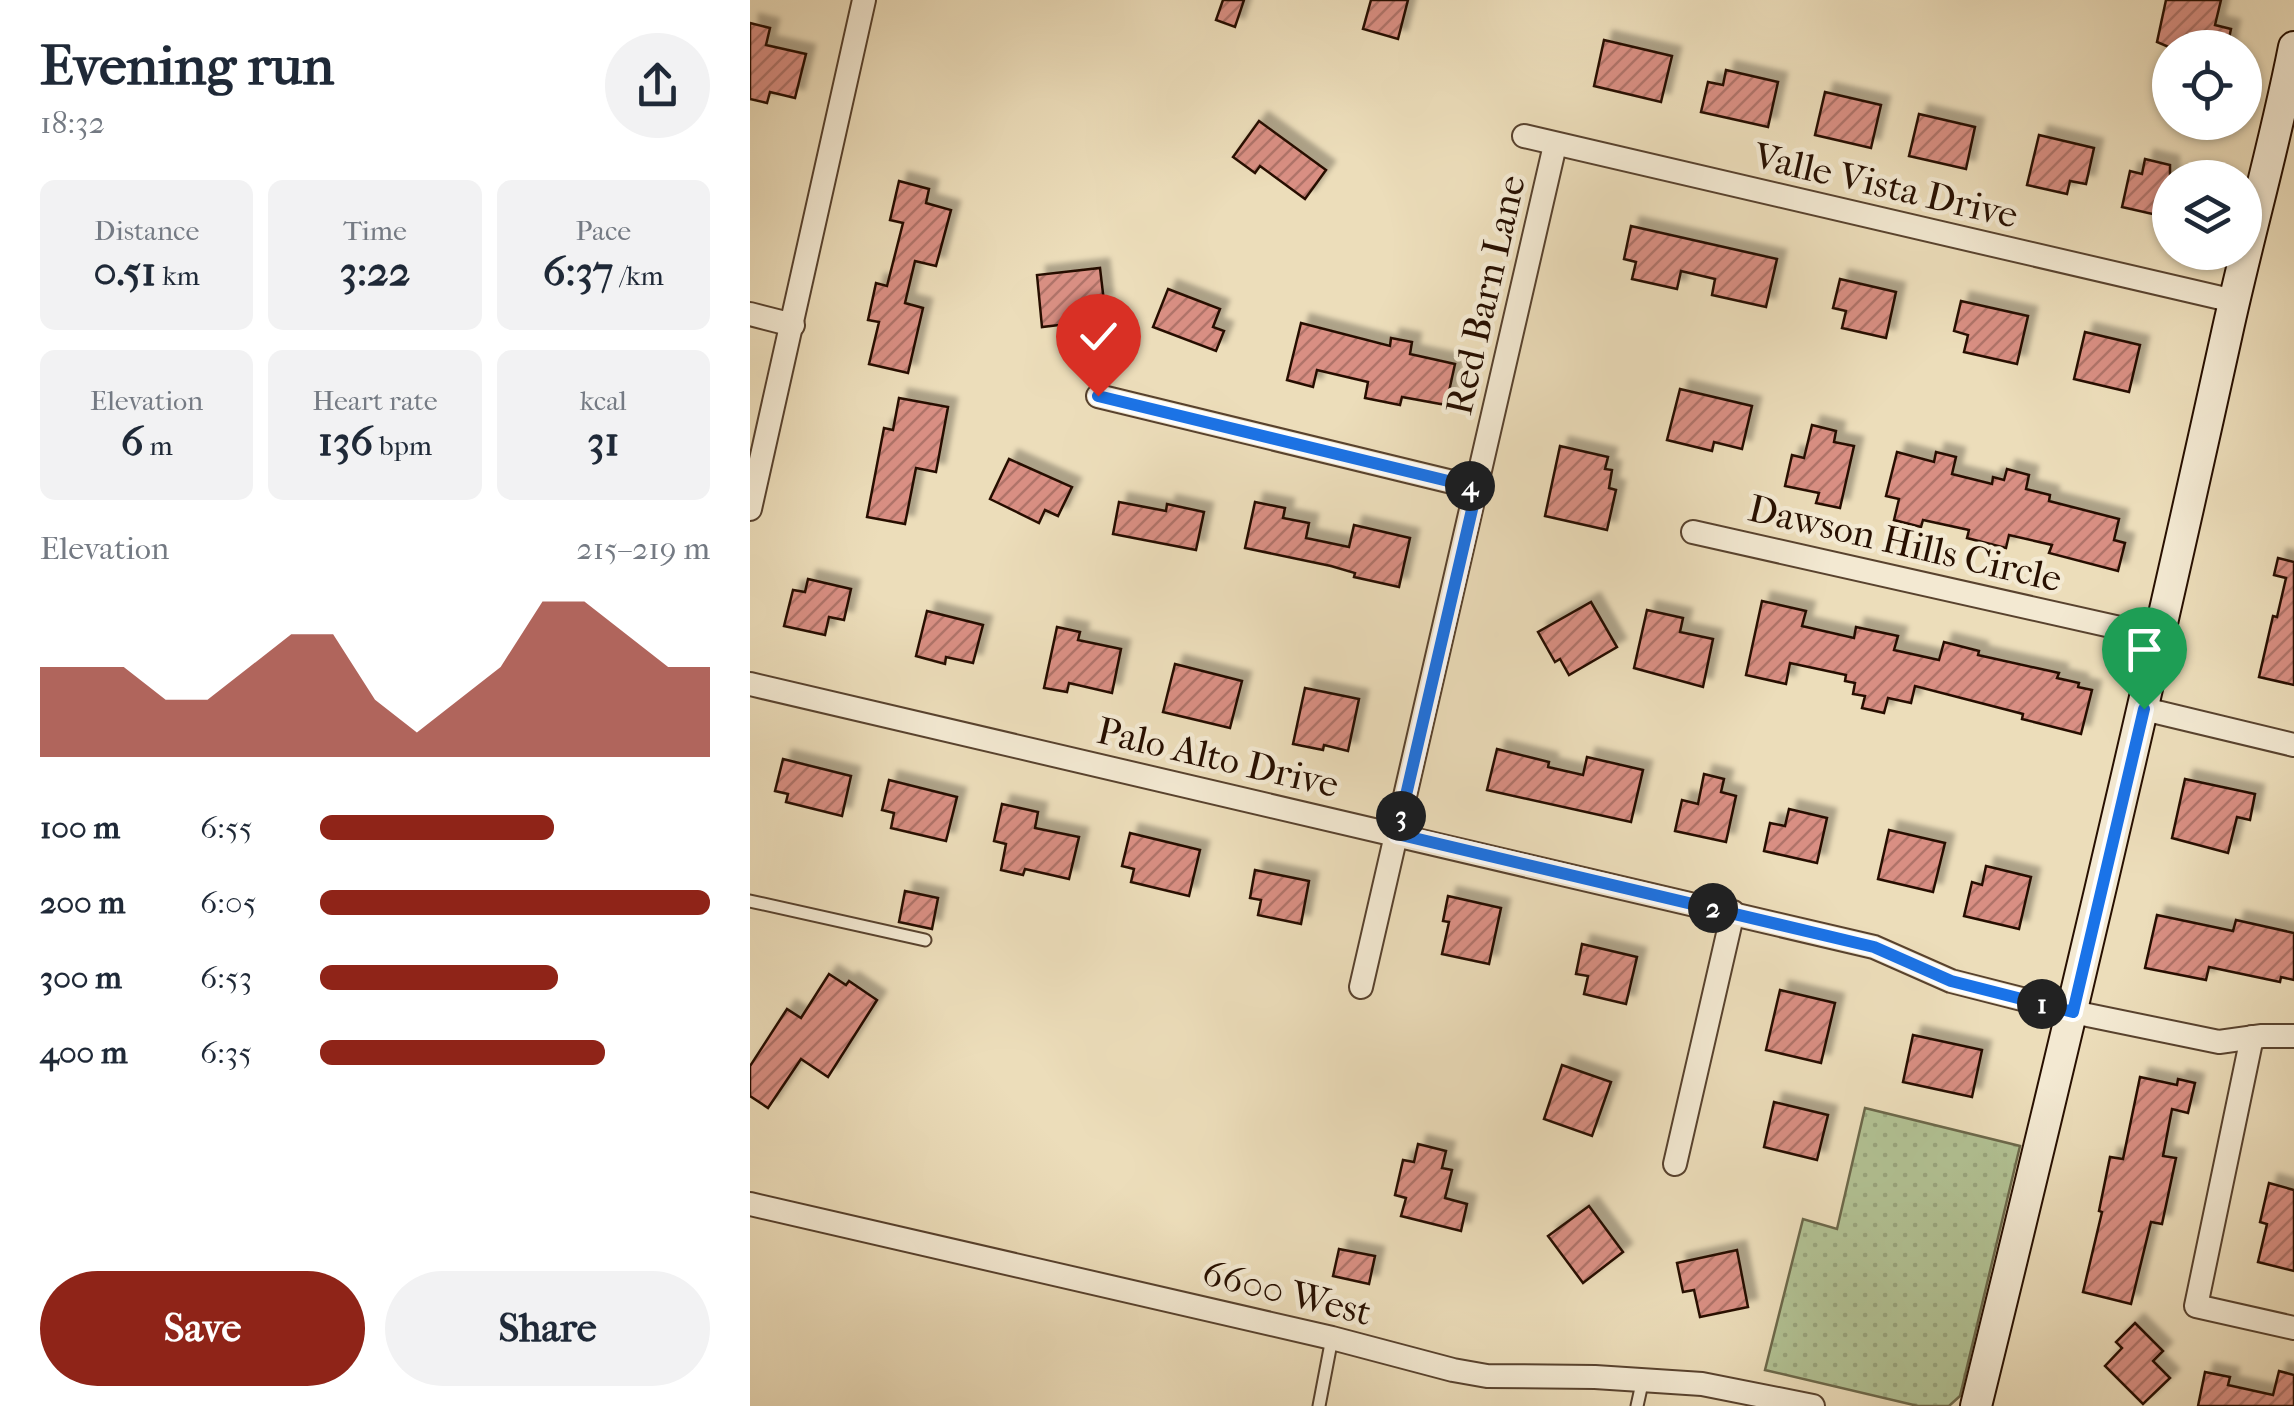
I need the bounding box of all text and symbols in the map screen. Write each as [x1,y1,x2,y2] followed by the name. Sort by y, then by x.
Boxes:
[2152,30,2262,270] map controls
[2152,30,2262,140] button: locate
[605,33,710,138] button: share
[40,34,334,98] text: Evening run
[40,104,105,141] text: 18:32
[1748,133,2022,238] street label: Valle Vista Drive
[2152,160,2262,270] button: layers
[1436,171,1535,419] street label: Red Barn Lane
[94,214,199,247] text: Distance
[343,214,407,247] text: Time
[575,214,631,247] text: Pace
[93,247,156,296] text: 0.51
[340,247,410,296] text: 3:22
[543,247,613,296] text: 6:37
[156,259,200,292] text: km
[613,259,664,292] text: /km
[1056,294,1141,397] pin
[1071,309,1126,364] icon: check
[90,384,203,417] text: Elevation
[312,384,438,417] text: Heart rate
[580,384,627,417] text: kcal
[121,417,143,466] text: 6
[318,417,373,466] text: 136
[587,417,619,466] text: 31
[143,429,173,462] text: m
[373,429,432,462] text: bpm
[1445,461,1495,511] pin: 4
[1462,469,1478,502] text: 4
[1744,486,2066,601] street label: Dawson Hills Circle
[40,530,169,567] text: Elevation
[576,530,710,567] text: 215–219 m
[2102,607,2187,710] pin
[2117,622,2172,677] icon: arrive
[1093,708,1343,807] street label: Palo Alto Drive
[1376,791,1426,841] pin: 3
[1395,799,1407,832] text: 3
[40,809,120,846] text: 100 m
[200,809,253,846] text: 6:55
[1688,883,1738,933] pin: 2
[40,884,125,921] text: 200 m
[200,884,257,921] text: 6:05
[1706,891,1720,924] text: 2
[40,959,122,996] text: 300 m
[200,959,252,996] text: 6:53
[2017,979,2067,1029] pin: 1
[2037,987,2047,1020] text: 1
[40,1034,128,1071] text: 400 m
[200,1034,252,1071] text: 6:35
[1198,1250,1376,1335] street label: 6600 West
[40,1271,365,1386] button: Save
[385,1271,710,1386] button: Share

